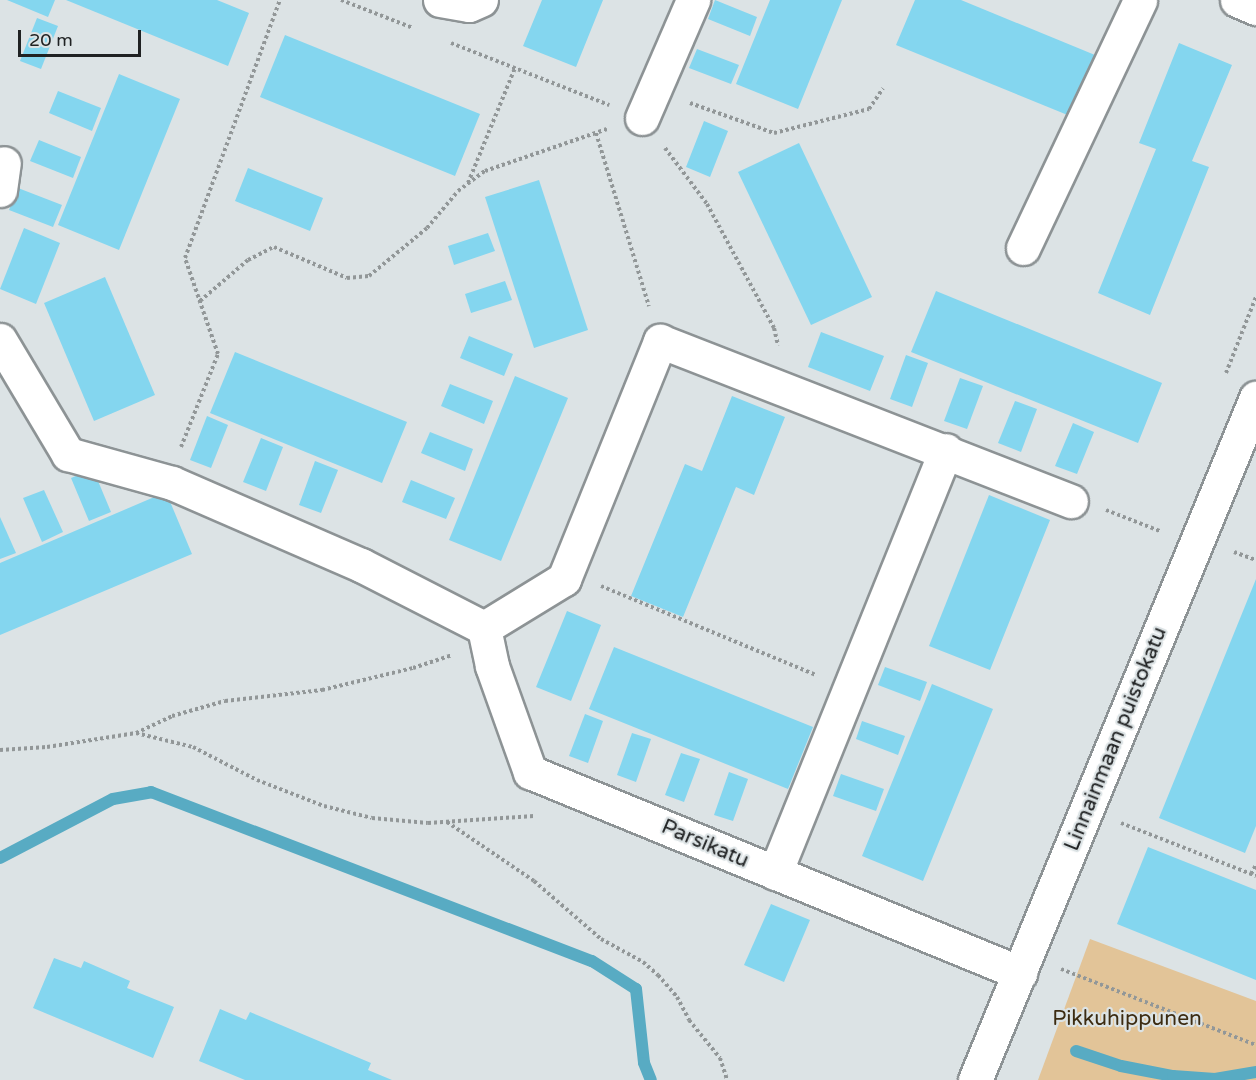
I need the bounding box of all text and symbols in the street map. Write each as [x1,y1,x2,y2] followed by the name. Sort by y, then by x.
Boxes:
[21,18,144,56] scale bar
[29,29,73,51] text: 20 m
[1059,623,1173,855] street label: Linnainmaan puistokatu
[658,814,752,874] street label: Parsikatu
[1052,1006,1202,1032] park label: Pikkuhippunen

